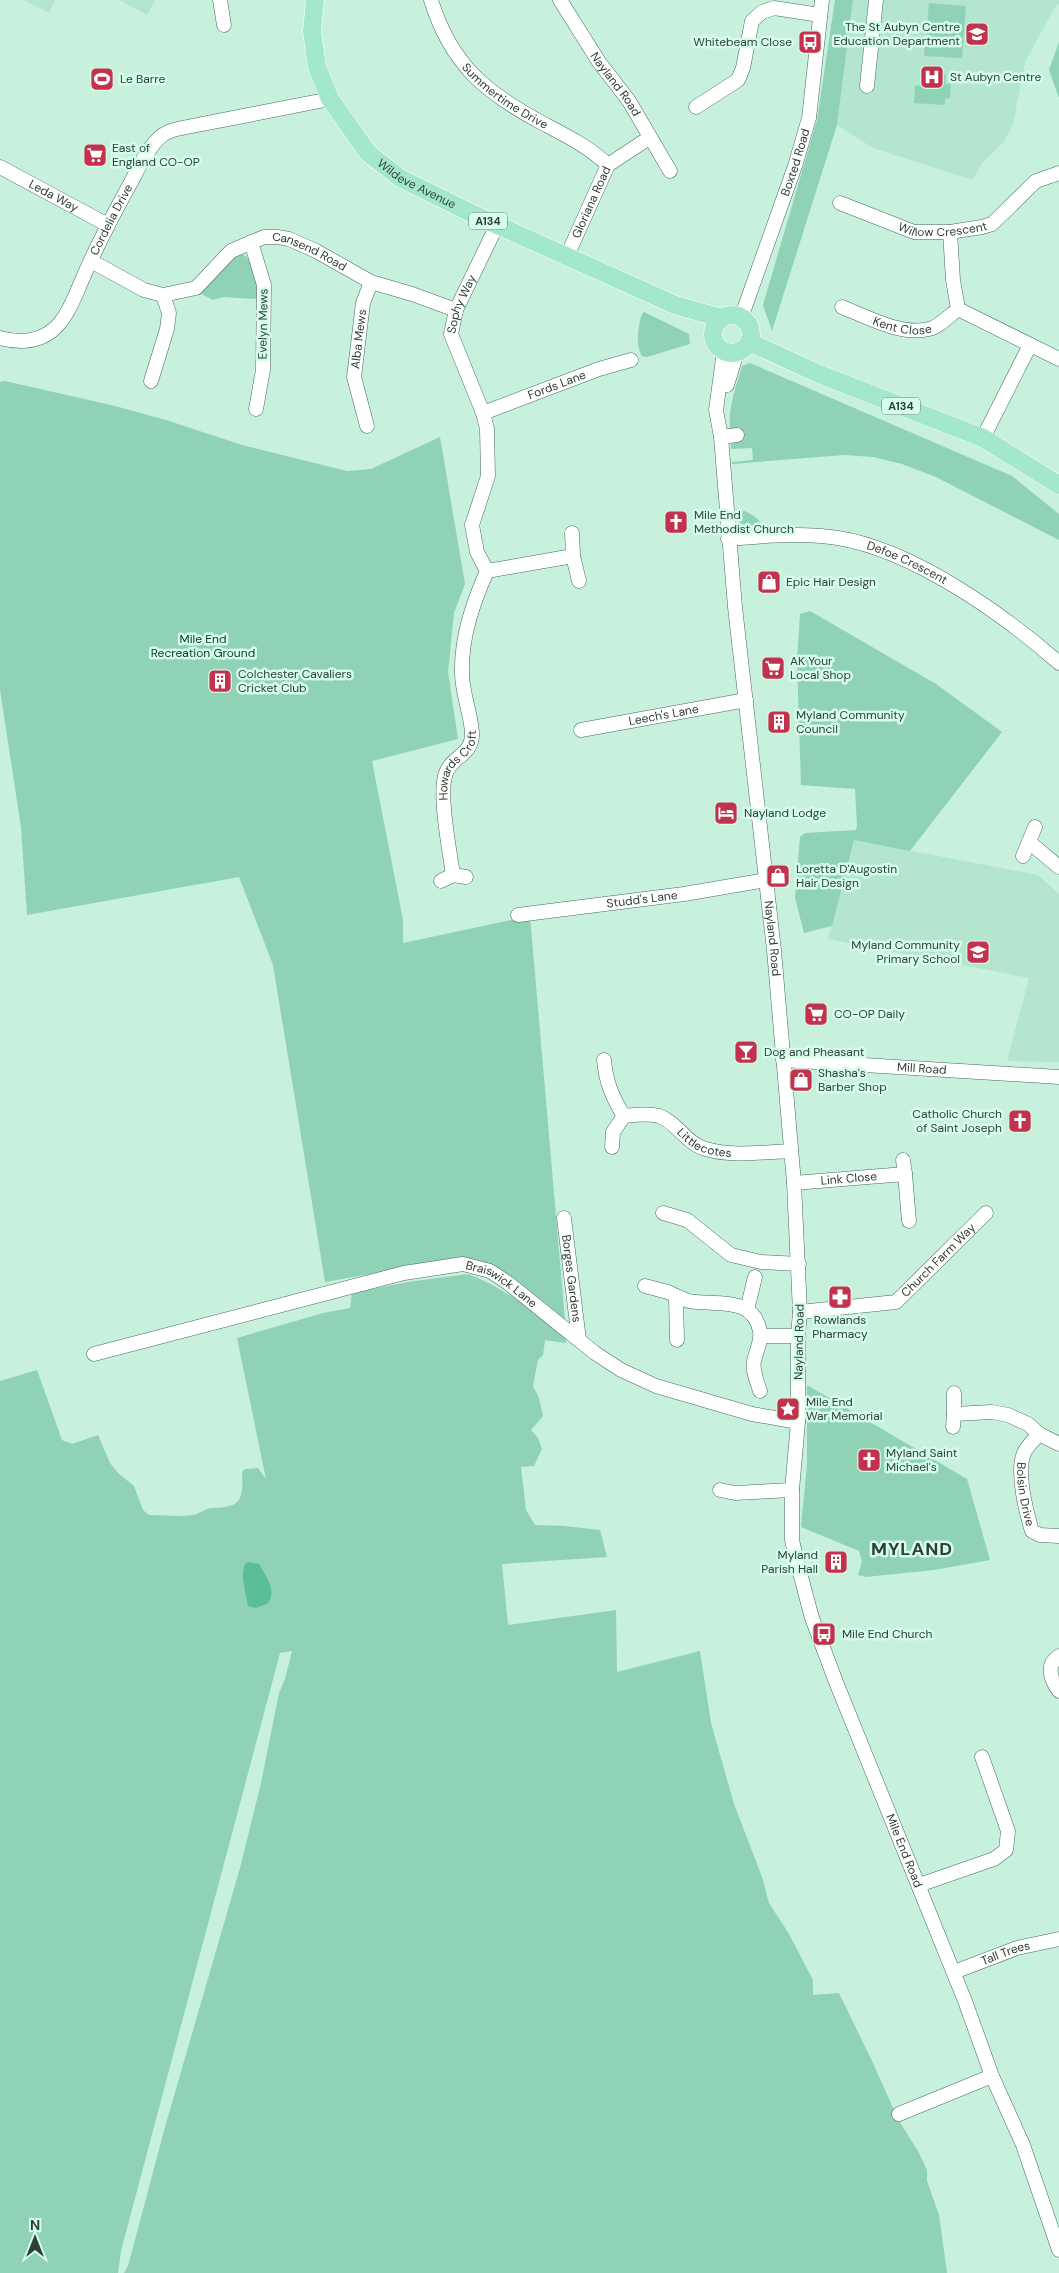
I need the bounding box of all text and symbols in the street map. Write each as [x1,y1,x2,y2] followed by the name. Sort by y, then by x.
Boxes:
[833,19,960,49] place label: The St Aubyn Centre Education Department
[964,21,990,47] school or university icon: The St Aubyn Centre Education Department
[797,29,823,55] bus stop icon: Whitebeam Close
[693,34,792,50] place label: Whitebeam Close
[587,49,644,119] street label: Nayland Road
[458,60,551,133] street label: Summertime Drive
[919,64,945,90] hospital icon: St Aubyn Centre
[89,66,115,92] sports icon: Le Barre
[950,69,1042,85] place label: St Aubyn Centre
[120,71,165,87] place label: Le Barre
[777,127,814,198] street label: Boxted Road
[112,140,200,170] place label: East of England CO-OP
[82,142,108,168] supermarket icon: East of England CO-OP
[374,155,459,212] street label: Wildeve Avenue
[568,164,614,241] street label: Gloriana Road
[26,176,82,216] street label: Leda Way
[86,181,136,258] street label: Cordelia Drive
[469,212,507,230] road number: A134
[896,218,990,240] street label: Willow Crescent
[272,229,350,275] street label: Cansend Road
[443,272,480,335] street label: Sophy Way
[254,288,272,360] street label: Evelyn Mews
[347,308,370,370] street label: Alba Mews
[871,313,933,339] street label: Kent Close
[526,367,588,403] street label: Fords Lane
[882,398,920,414] road number: A134
[694,507,794,537] place label: Mile End Methodist Church
[663,509,689,535] church icon: Mile End Methodist Church
[865,537,951,588] street label: Defoe Crescent
[756,569,782,595] shop icon: Epic Hair Design
[786,574,876,590] place label: Epic Hair Design
[151,631,255,661] park label: Mile End Recreation Ground
[790,653,851,683] place label: AK Your Local Shop
[760,655,786,681] supermarket icon: AK Your Local Shop
[238,666,352,696] place label: Colchester Cavaliers Cricket Club
[207,668,233,694] building icon: Colchester Cavaliers Cricket Club
[627,701,700,729] street label: Leech's Lane
[796,707,905,737] place label: Myland Community Council
[766,709,792,735] building icon: Myland Community Council
[435,729,480,801] street label: Howards Croft
[713,800,739,826] hotel icon: Nayland Lodge
[744,805,826,821] place label: Nayland Lodge
[796,861,897,891] place label: Loretta D'Augostin Hair Design
[765,863,791,889] shop icon: Loretta D'Augostin Hair Design
[606,887,679,912] street label: Studd's Lane
[760,900,784,977] street label: Nayland Road
[851,937,960,967] place label: Myland Community Primary School
[965,939,991,965] school or university icon: Myland Community Primary School
[803,1001,829,1027] supermarket icon: CO-OP Daily
[834,1006,905,1022] place label: CO-OP Daily
[733,1039,759,1065] bar icon: Dog and Pheasant
[764,1044,865,1060] place label: Dog and Pheasant
[897,1059,947,1078] street label: Mill Road
[818,1065,887,1095] place label: Shasha's Barber Shop
[788,1067,814,1093] shop icon: Shasha's Barber Shop
[912,1106,1002,1136] place label: Catholic Church of Saint Joseph
[1007,1108,1033,1134] church icon: Catholic Church of Saint Joseph
[673,1124,732,1161] street label: Littlecotes
[820,1168,878,1189] street label: Link Close
[898,1220,979,1301] street label: Church Farm Way
[558,1234,585,1323] street label: Borges Gardens
[464,1257,541,1311] street label: Braiswick Lane
[827,1284,853,1310] pharmacy icon: Rowlands Pharmacy
[790,1304,808,1380] street label: Nayland Road
[812,1312,868,1342] place label: Rowlands Pharmacy
[806,1394,882,1424] place label: Mile End War Memorial
[775,1396,801,1422] place icon: Mile End War Memorial
[886,1445,958,1475] place label: Myland Saint Michael's
[856,1447,882,1473] church icon: Myland Saint Michael's
[1013,1461,1038,1528] street label: Bolsin Drive
[871,1537,953,1561] district label: MYLAND
[761,1547,818,1577] place label: Myland Parish Hall
[823,1549,849,1575] building icon: Myland Parish Hall
[811,1621,837,1647] bus stop icon: Mile End Church
[842,1626,932,1642] place label: Mile End Church
[882,1812,926,1890] street label: Mile End Road
[979,1937,1031,1969] street label: Tall Trees
[10,2213,60,2263] north arrow
[30,2216,40,2234] text: N

